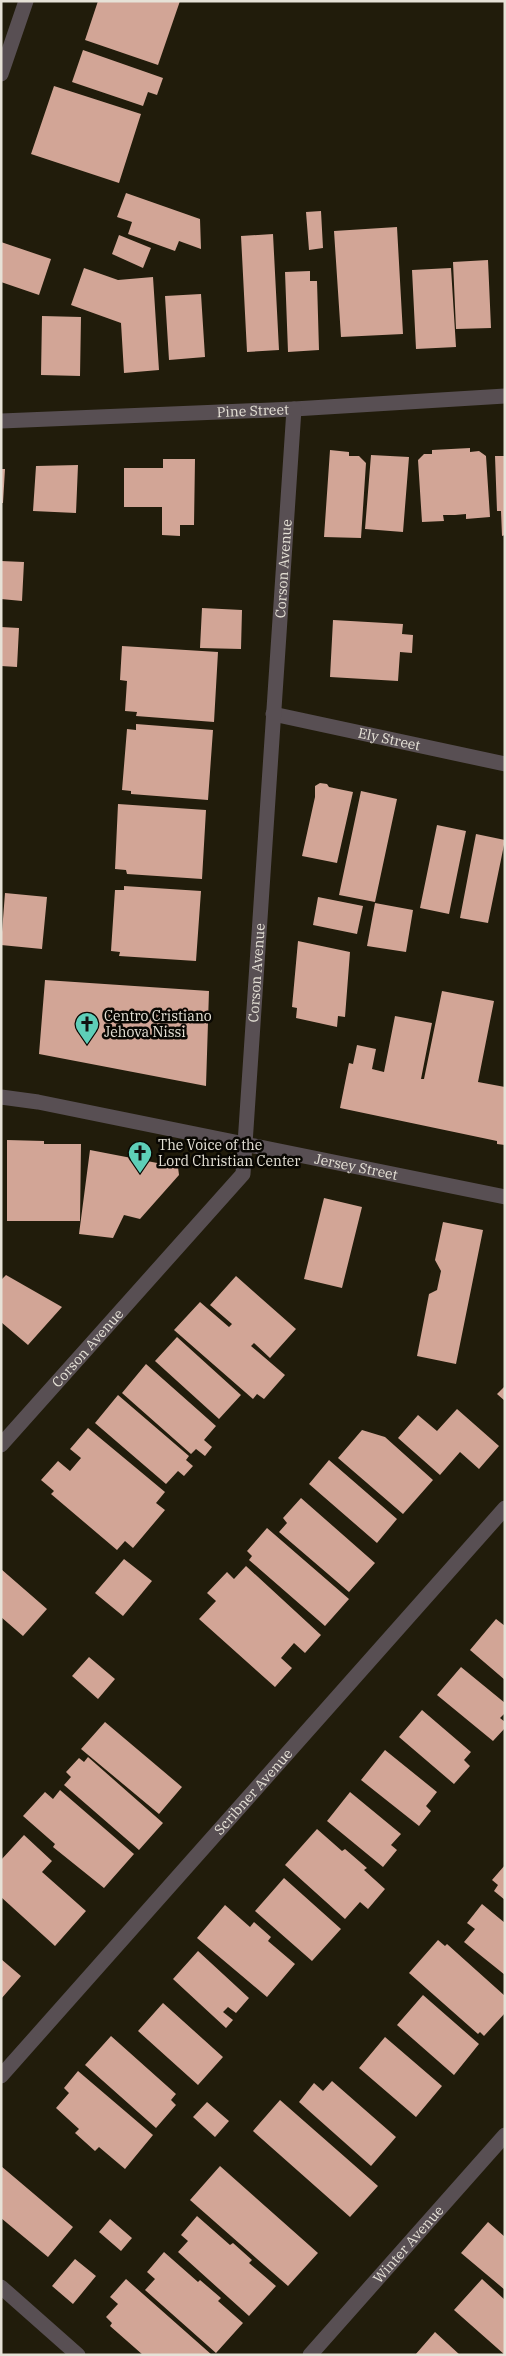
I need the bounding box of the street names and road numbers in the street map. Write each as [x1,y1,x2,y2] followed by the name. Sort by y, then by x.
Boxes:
[216,400,289,421] street label: Pine Street
[271,519,296,619] street label: Corson Avenue
[356,724,422,755] street label: Ely Street
[244,923,269,1023] street label: Corson Avenue
[313,1149,399,1184] street label: Jersey Street
[48,1305,127,1391] street label: Corson Avenue
[210,1745,296,1839] street label: Scribner Avenue
[369,2202,447,2287] street label: Winter Avenue

